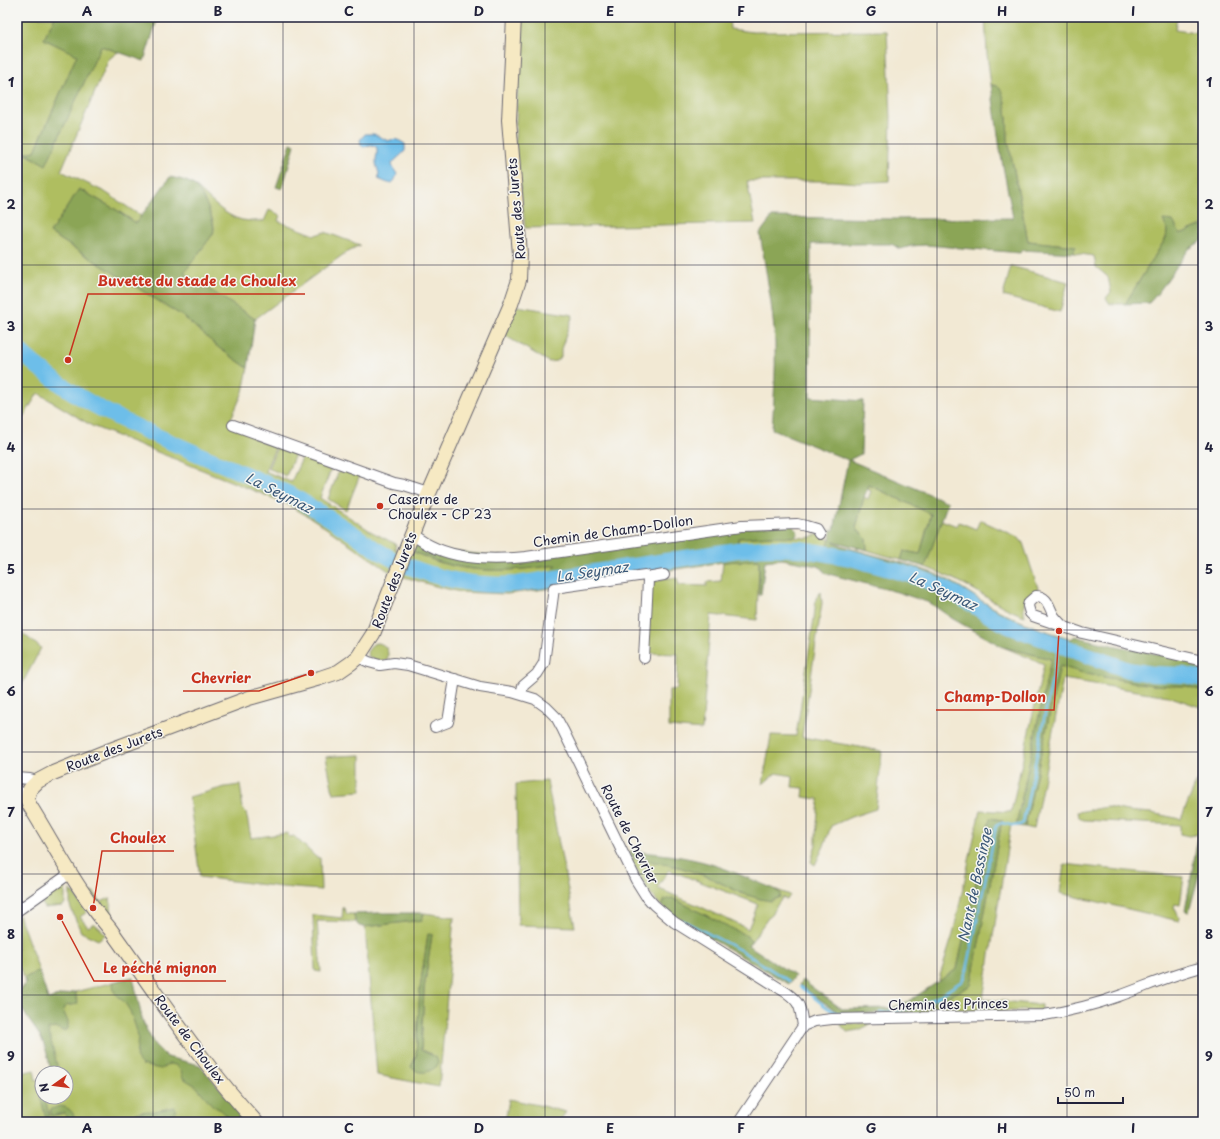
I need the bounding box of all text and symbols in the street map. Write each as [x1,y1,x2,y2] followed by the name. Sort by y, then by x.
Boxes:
[82,1,92,20] text: A
[214,1,223,20] text: B
[344,1,354,20] text: C
[474,1,484,20] text: D
[606,1,614,20] text: E
[737,1,745,20] text: F
[866,1,876,20] text: G
[997,1,1007,20] text: H
[1131,1,1135,20] text: I
[8,72,14,91] text: 1
[1206,72,1212,91] text: 1
[502,157,529,261] street label: Route des Jurets
[6,194,16,213] text: 2
[1204,194,1214,213] text: 2
[88,268,305,294] callout: Buvette du stade de Choulex
[98,270,297,291] text: Buvette du stade de Choulex
[7,316,16,335] text: 3
[1205,316,1214,335] text: 3
[7,437,16,456] text: 4
[1205,437,1214,456] text: 4
[242,467,318,519] water label: La Seymaz
[388,489,491,523] place label: Caserne de Choulex - CP 23
[375,501,385,511] marker: Caserne de Choulex - CP 23
[532,510,694,551] street label: Chemin de Champ-Dollon
[366,529,421,631] street label: Route des Jurets
[555,556,632,587] water label: La Seymaz
[7,559,15,578] text: 5
[1205,559,1213,578] text: 5
[906,566,983,616] water label: La Seymaz
[183,665,259,691] callout: Chevrier
[191,667,252,688] text: Chevrier
[6,681,16,700] text: 6
[1204,681,1214,700] text: 6
[936,684,1054,710] callout: Champ-Dollon
[944,686,1046,707] text: Champ-Dollon
[63,721,165,776] street label: Route des Jurets
[597,780,664,887] street label: Route de Chevrier
[7,802,15,821] text: 7
[1205,802,1213,821] text: 7
[952,824,997,944] water label: Nant de Bessinge
[102,825,174,851] callout: Choulex
[110,827,166,848] text: Choulex
[7,924,15,943] text: 8
[1205,924,1213,943] text: 8
[94,955,226,981] callout: Le péché mignon
[103,957,217,978] text: Le péché mignon
[151,990,230,1087] street label: Route de Choulex
[888,993,1008,1014] street label: Chemin des Princes
[7,1046,15,1065] text: 9
[1205,1046,1213,1065] text: 9
[34,1065,74,1105] north arrow
[1058,1079,1123,1105] scale bar
[34,1081,53,1094] text: N
[1064,1083,1095,1101] text: 50 m
[82,1118,92,1137] text: A
[214,1118,223,1137] text: B
[344,1118,354,1137] text: C
[474,1118,484,1137] text: D
[606,1118,614,1137] text: E
[737,1118,745,1137] text: F
[866,1118,876,1137] text: G
[997,1118,1007,1137] text: H
[1131,1118,1135,1137] text: I

